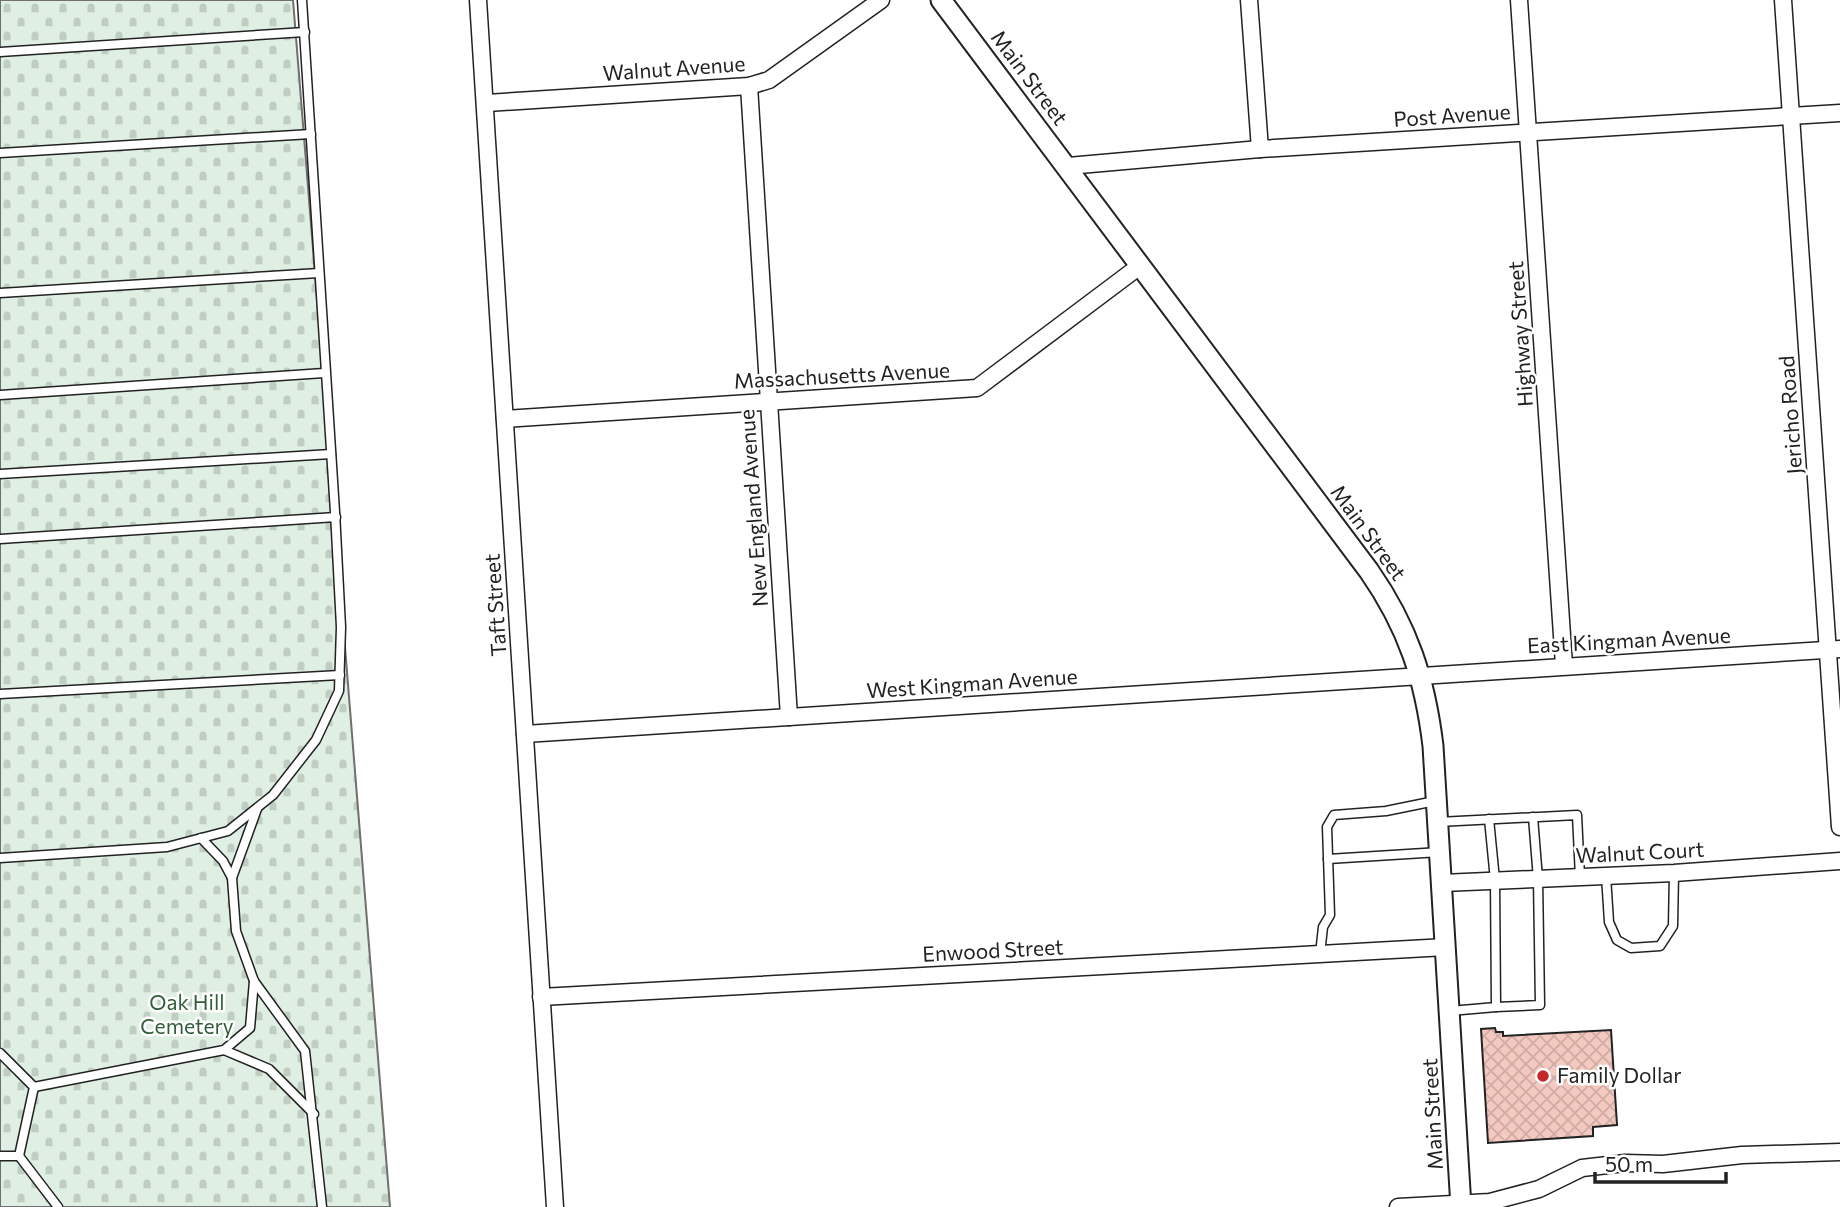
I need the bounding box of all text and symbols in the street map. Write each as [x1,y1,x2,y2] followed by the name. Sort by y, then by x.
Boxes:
[987,25,1074,129] street label: Main Street
[602,50,746,85] street label: Walnut Avenue
[1393,98,1511,131] street label: Post Avenue
[1502,260,1537,408] street label: Highway Street
[1773,355,1806,475] street label: Jericho Road
[733,356,951,393] street label: Massachusetts Avenue
[733,409,772,608] street label: New England Avenue
[1326,480,1412,585] street label: Main Street
[478,553,511,657] street label: Taft Street
[1526,622,1731,657] street label: East Kingman Avenue
[866,663,1078,702] street label: West Kingman Avenue
[1575,836,1705,867] street label: Walnut Court
[922,933,1064,966] street label: Enwood Street
[140,989,234,1038] park label: Oak Hill Cemetery
[1416,1058,1447,1170] street label: Main Street
[1557,1062,1682,1087] place label: Family Dollar
[1535,1068,1551,1084] marker: Family Dollar
[1595,1140,1726,1184] scale bar
[1605,1151,1653,1176] text: 50 m

